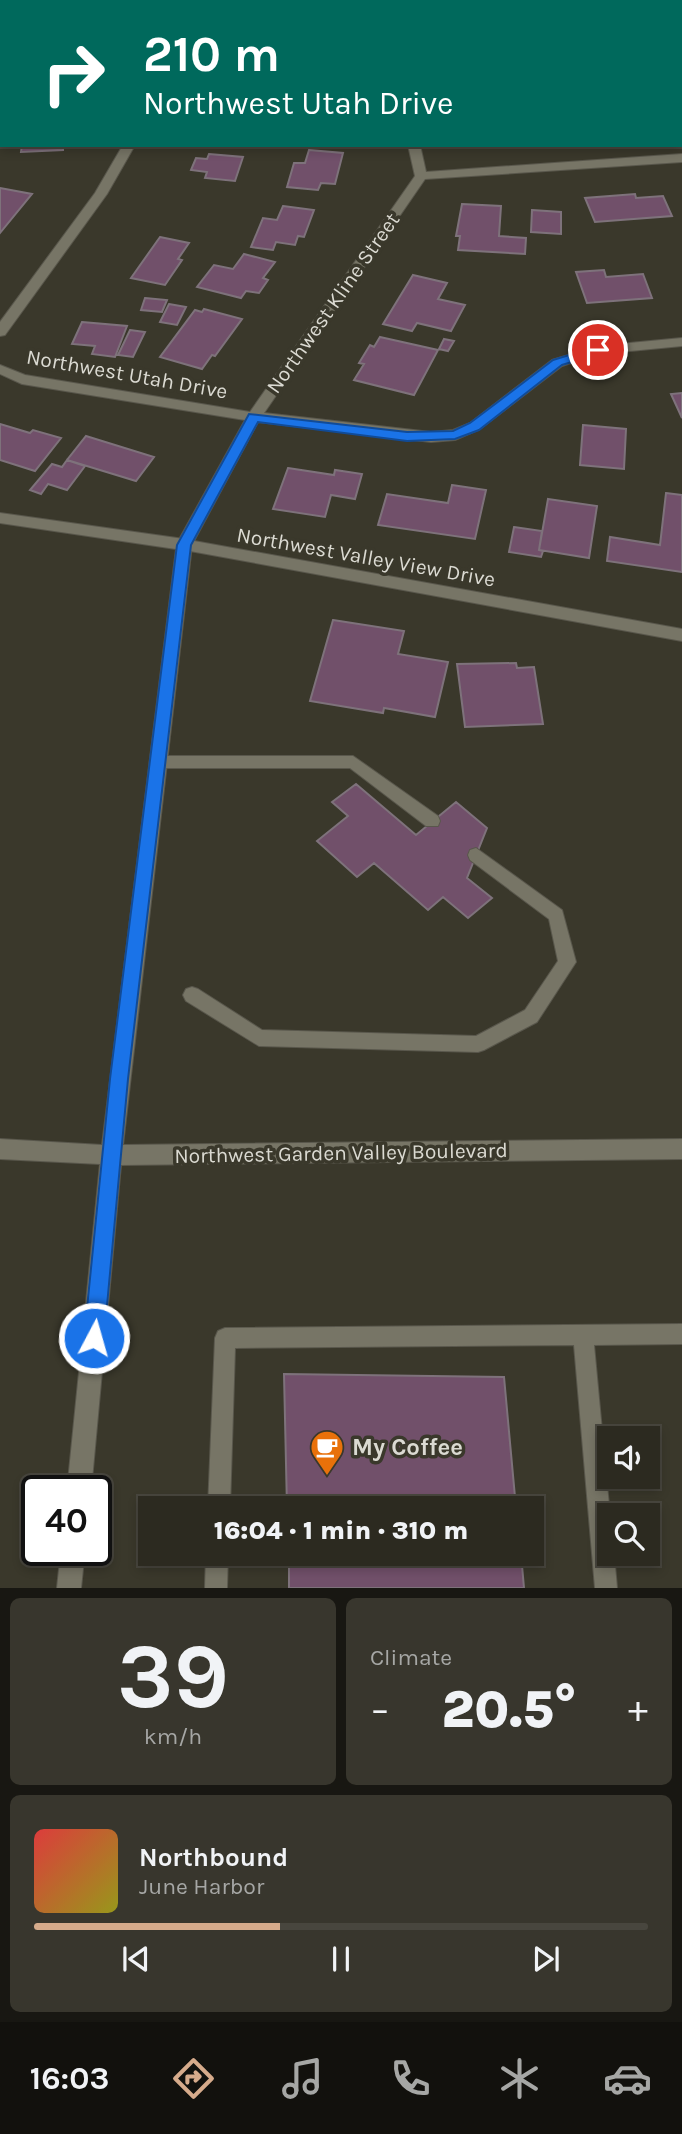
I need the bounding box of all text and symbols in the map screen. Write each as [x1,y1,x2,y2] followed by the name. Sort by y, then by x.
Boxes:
[143,26,280,83] text: 210 m
[28,28,119,119] icon: right
[143,85,454,122] text: Northwest Utah Drive
[262,208,405,398] street label: Northwest Kline Street
[568,320,628,380] pin
[579,331,617,369] icon: arrive
[25,344,229,404] street label: Northwest Utah Drive
[235,522,497,592] street label: Northwest Valley View Drive
[174,1138,508,1168] street label: Northwest Garden Valley Boulevard
[57,1301,131,1375] position arrow
[597,1426,660,1566] map controls
[597,1426,660,1489] button: sound
[308,1428,346,1477] cafe icon: My Coffee
[352,1433,463,1461] place label: My Coffee
[21,1475,112,1566] speed limit sign: 40
[597,1503,660,1566] button: search
[214,1515,468,1546] text: 16:04 · 1 min · 310 m
[117,1624,229,1730] text: 39
[370,1644,452,1671] text: Climate
[441,1679,577,1740] text: 20.5°
[370,1687,390,1732] text: −
[628,1687,648,1732] text: +
[144,1723,202,1750] text: km/h
[139,1842,288,1873] text: Northbound
[139,1873,264,1900] text: June Harbor
[117,1940,155,1978] icon: previous
[322,1940,360,1978] icon: pause
[527,1940,565,1978] icon: next
[169,2054,218,2103] icon: directions
[278,2054,327,2103] icon: music
[386,2054,435,2103] icon: phone
[495,2054,544,2103] icon: climate
[603,2054,652,2103] icon: car
[30,2060,109,2097] text: 16:03

